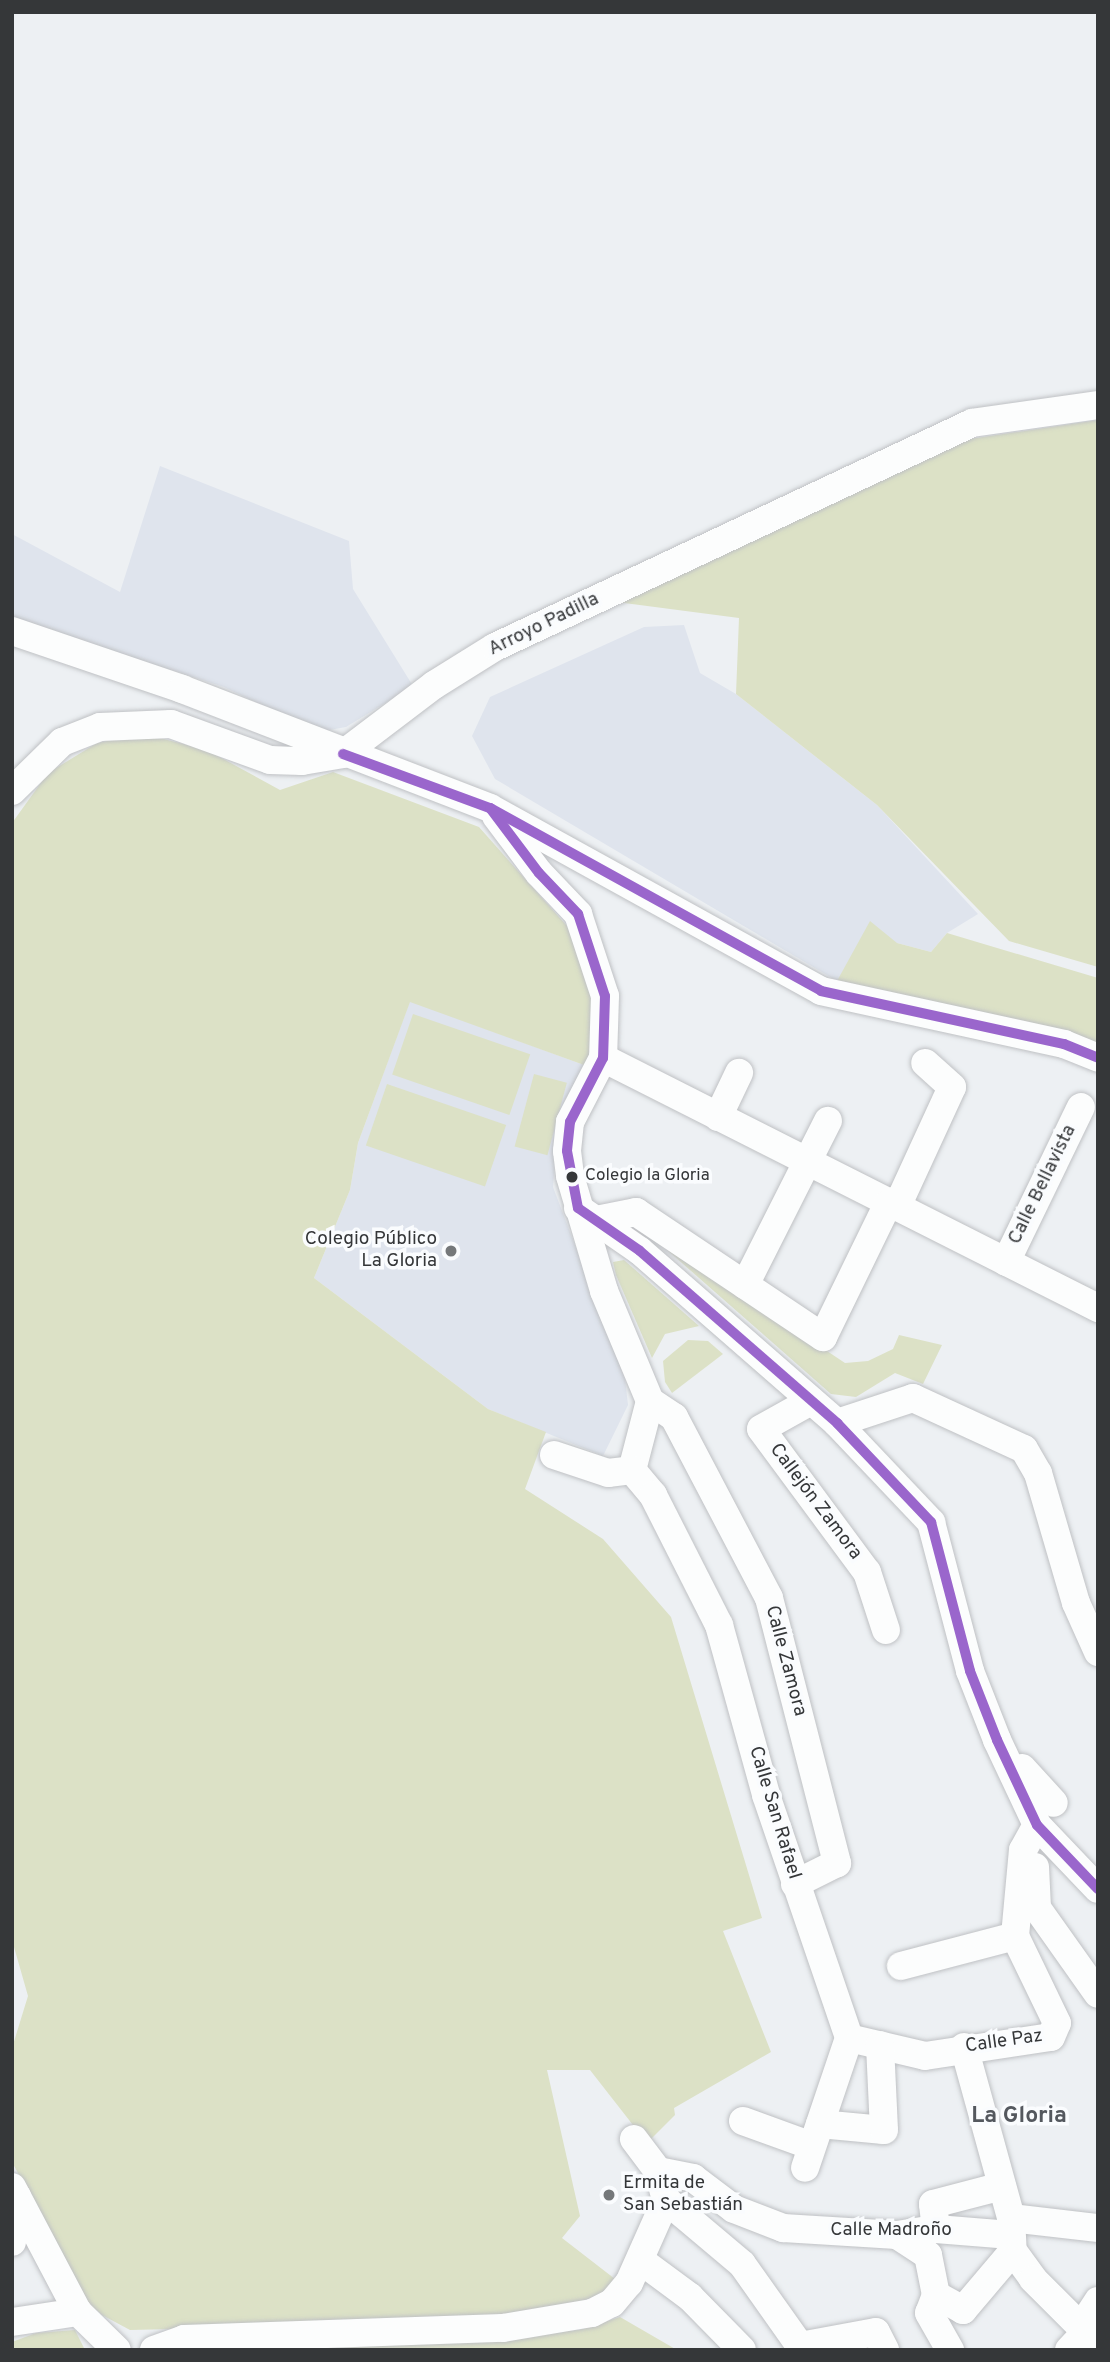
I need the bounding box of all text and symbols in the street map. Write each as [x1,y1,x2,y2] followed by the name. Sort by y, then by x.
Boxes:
[485,588,603,662] street label: Arroyo Padilla
[1004,1122,1082,1248] street label: Calle Bellavista
[585,1167,710,1187] place label: Colegio la Gloria
[565,1170,579,1184] marker: Colegio la Gloria
[305,1229,437,1273] place label: Colegio Público La Gloria
[443,1243,459,1259] marker: Colegio Público La Gloria
[764,1439,866,1565] street label: Callejón Zamora
[759,1603,811,1719] street label: Calle Zamora
[743,1744,805,1882] street label: Calle San Rafael
[964,2025,1044,2059] street label: Calle Paz
[971,2103,1067,2131] district label: La Gloria
[623,2173,743,2217] place label: Ermita de San Sebastián
[601,2187,617,2203] marker: Ermita de San Sebastián
[830,2220,952,2242] street label: Calle Madroño

